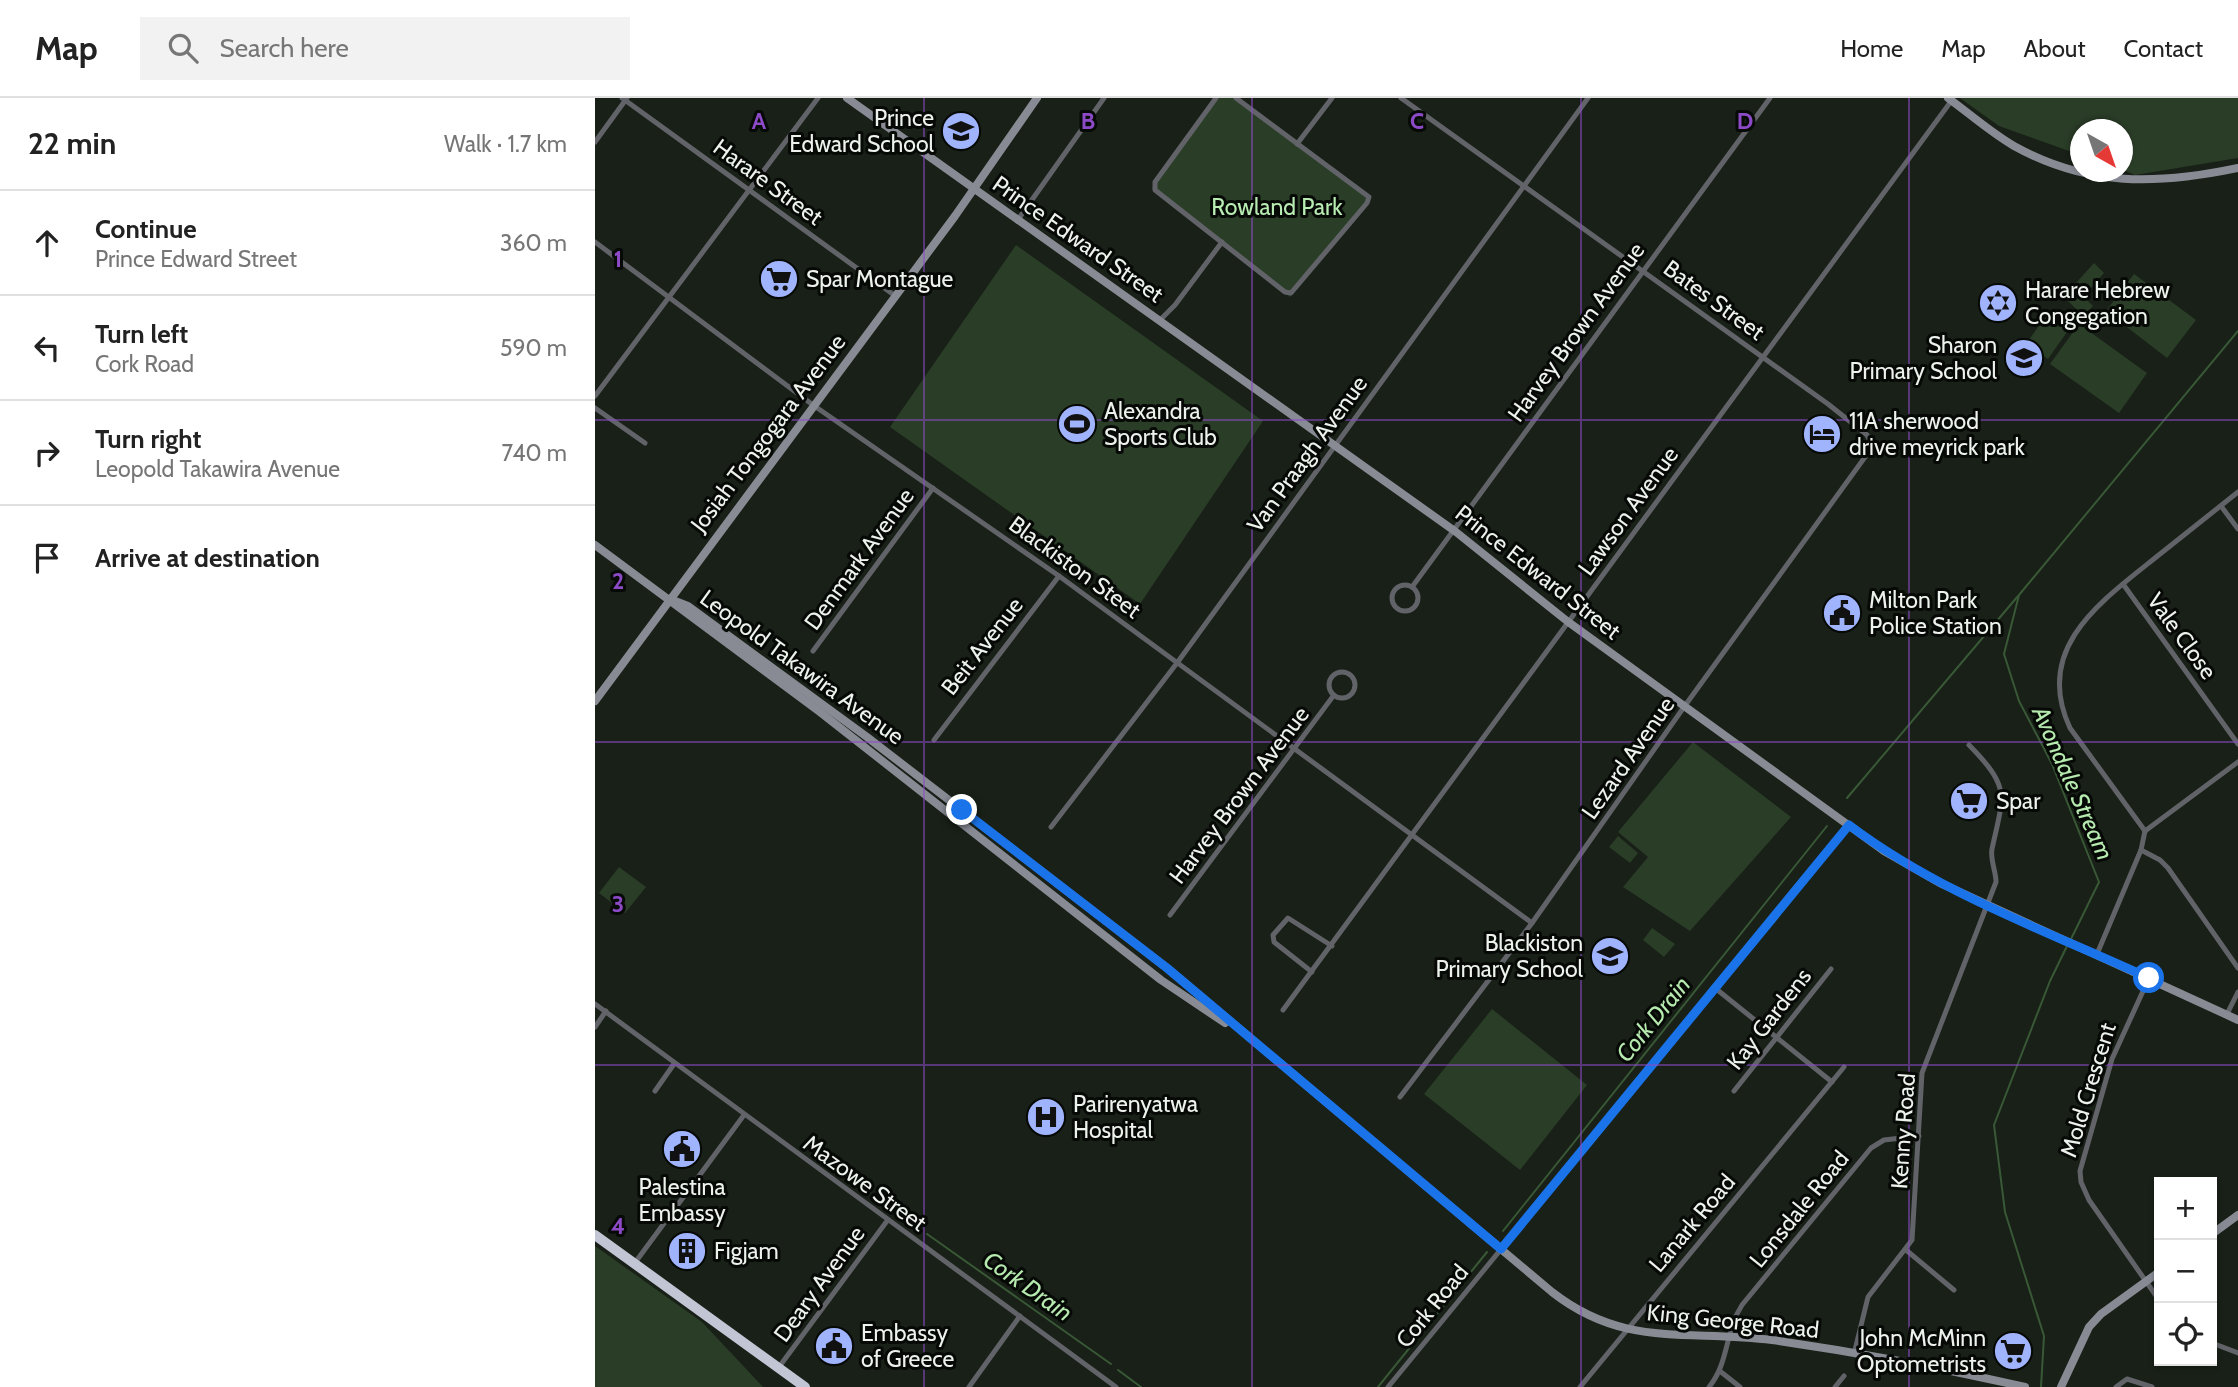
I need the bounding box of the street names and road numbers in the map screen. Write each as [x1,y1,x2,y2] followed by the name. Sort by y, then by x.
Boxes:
[708,133,828,231] street label: Harare Street
[987,170,1169,309] street label: Prince Edward Street
[1502,237,1651,427] street label: Harvey Brown Avenue
[1658,254,1770,346] street label: Bates Street
[684,329,852,538] street label: Josiah Tongogara Avenue
[1241,370,1373,538] street label: Van Praagh Avenue
[1572,441,1684,581] street label: Lawson Avenue
[798,483,920,635] street label: Denmark Avenue
[1450,499,1626,645] street label: Prince Edward Street
[1004,510,1146,624] street label: Blackiston Steet
[695,584,910,750] street label: Leopold Takawira Avenue
[2141,587,2223,685] street label: Vale Close
[935,591,1029,700] street label: Beit Avenue
[1576,691,1681,825] street label: Lezard Avenue
[1163,701,1315,889] street label: Harvey Brown Avenue
[1721,963,1817,1075] street label: Kay Gardens
[2054,1019,2122,1161] street label: Mold Crescent
[1885,1072,1921,1190] street label: Kenny Road
[798,1129,932,1237] street label: Mazowe Street
[1743,1145,1855,1273] street label: Lonsdale Road
[1643,1168,1741,1278] street label: Lanark Road
[768,1220,871,1347] street label: Deary Avenue
[1390,1259,1474,1353] street label: Cork Road
[1645,1298,1821,1344] street label: King George Road

